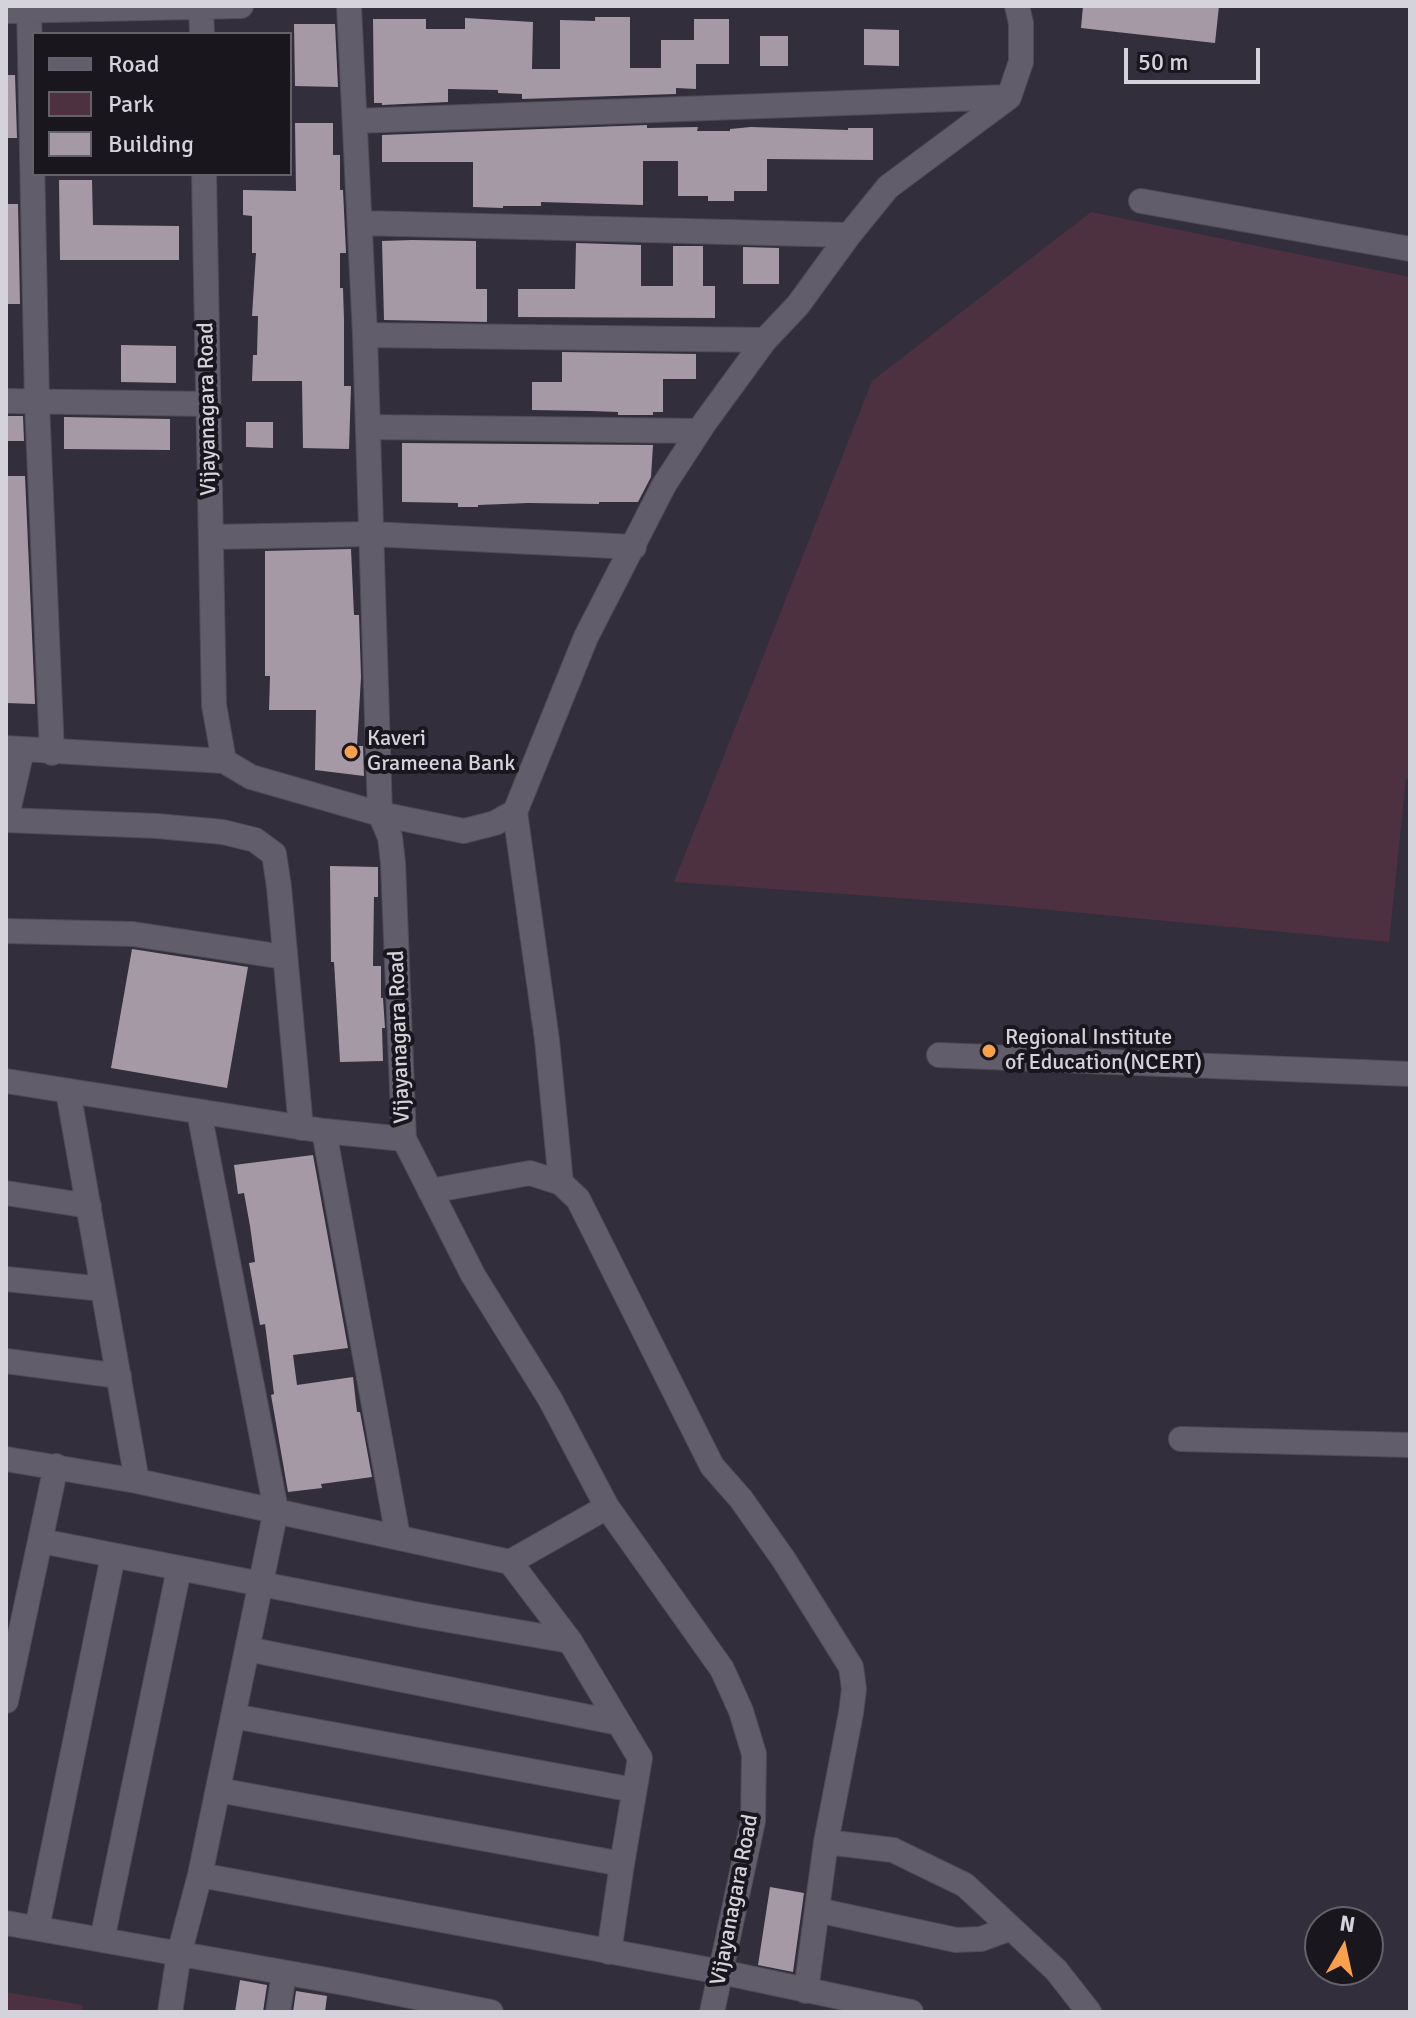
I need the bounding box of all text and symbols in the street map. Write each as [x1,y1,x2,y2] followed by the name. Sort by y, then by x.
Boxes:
[32,32,292,176] legend
[1128,32,1264,82] scale bar
[1138,47,1188,77] text: 50 m
[108,49,159,79] text: Road
[108,89,154,119] text: Park
[108,129,194,159] text: Building
[193,322,223,496] street label: Vijayanagara Road
[367,726,515,778] place label: Kaveri Grameena Bank
[342,743,360,761] marker: Kaveri Grameena Bank
[384,950,416,1124] street label: Vijayanagara Road
[1005,1025,1202,1076] place label: Regional Institute of Education(NCERT)
[980,1042,998,1060] marker: Regional Institute of Education(NCERT)
[705,1812,765,1988] street label: Vijayanagara Road
[1304,1906,1384,1986] north arrow
[1338,1909,1357,1938] text: N

